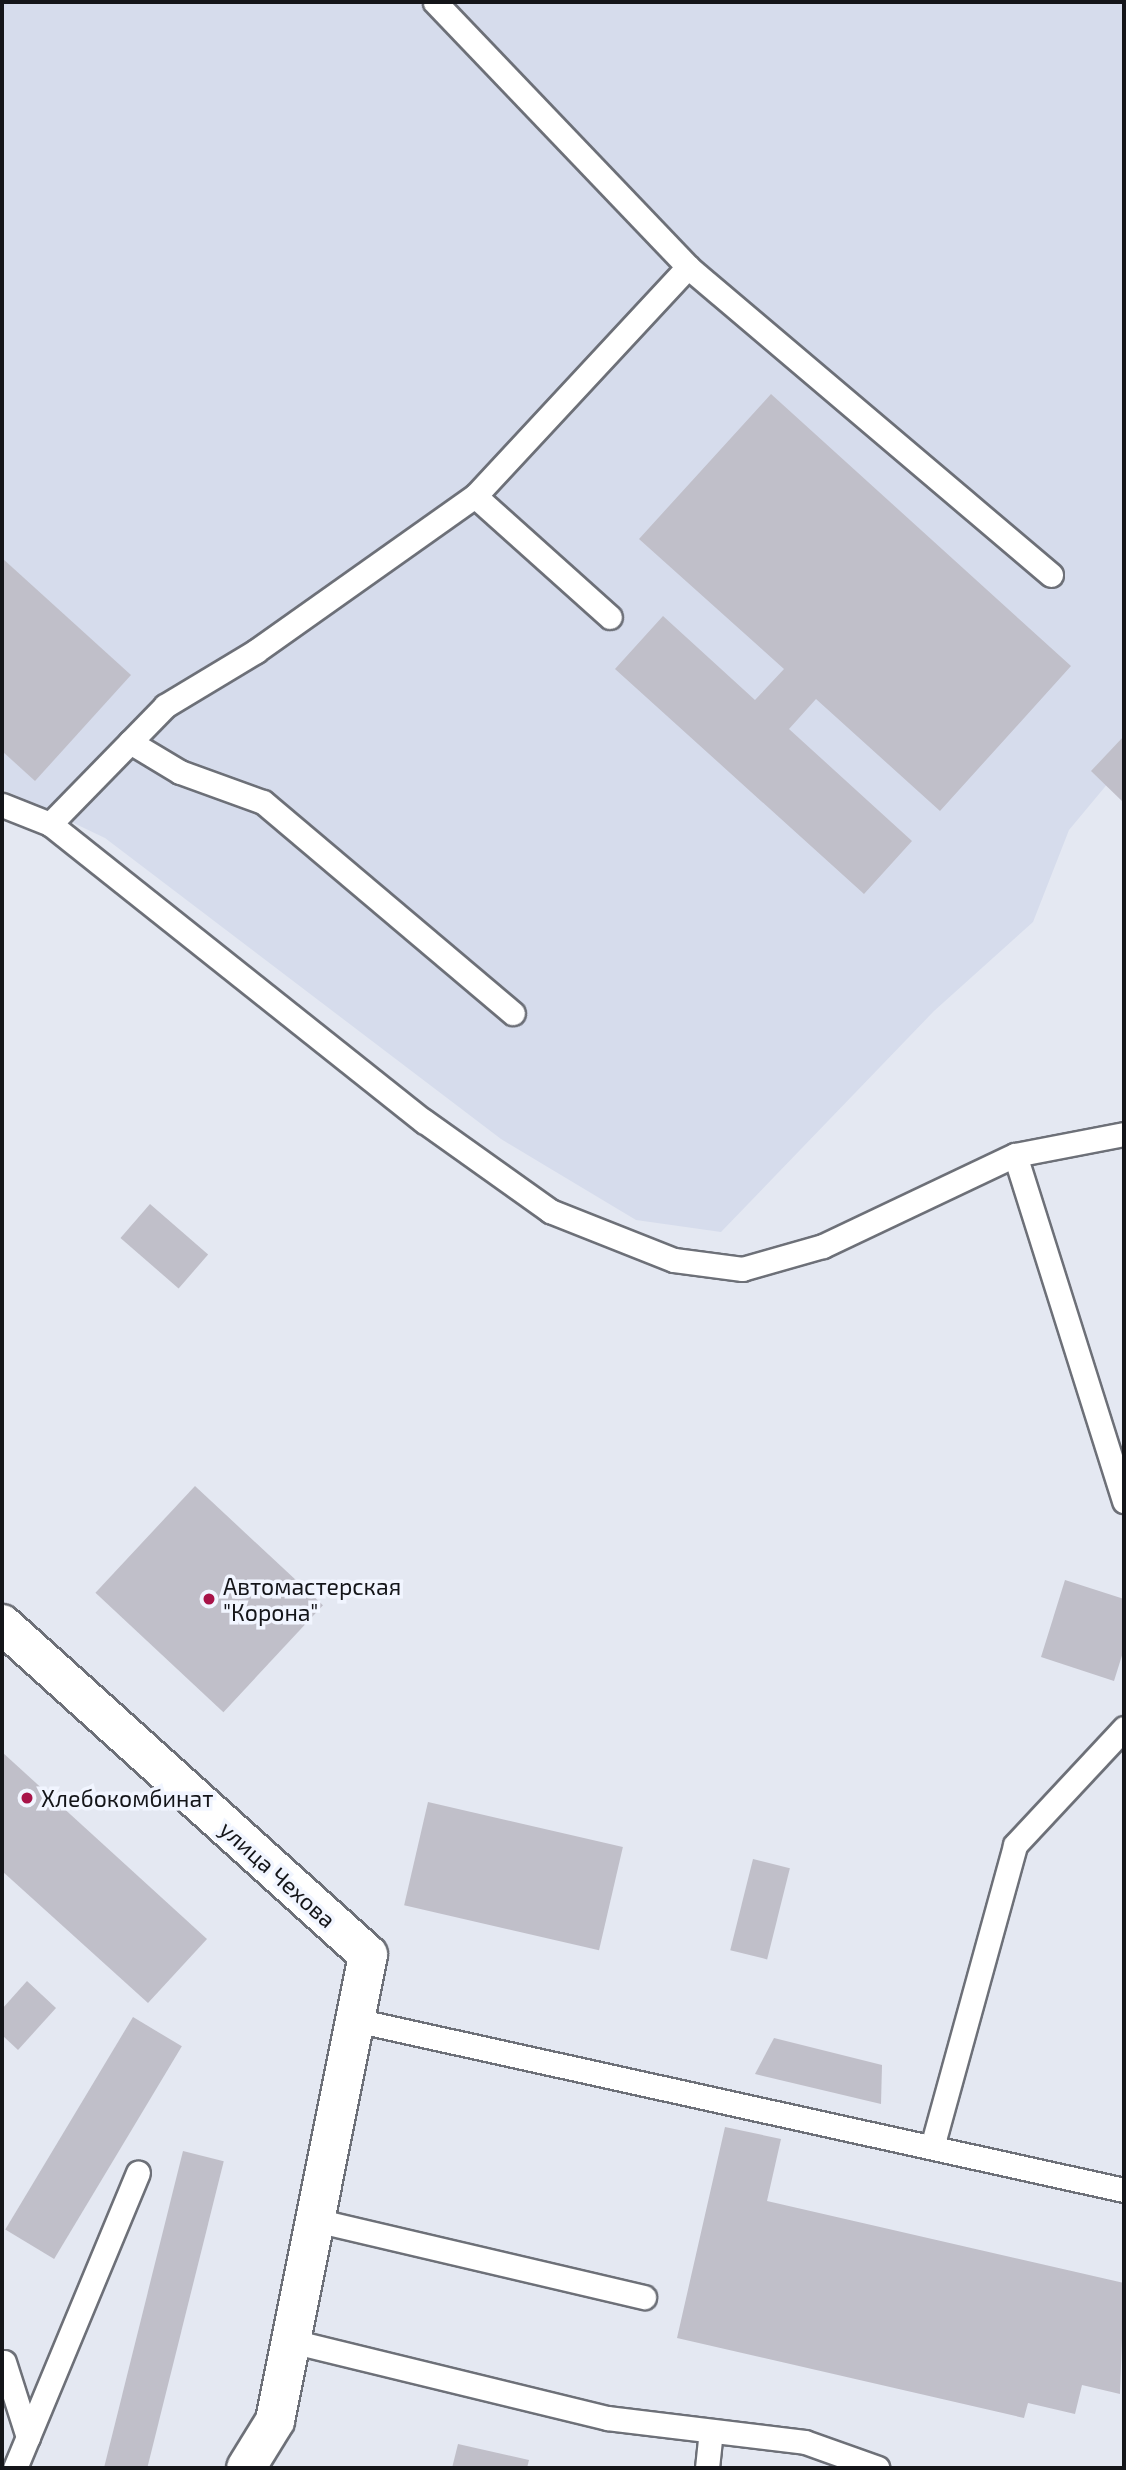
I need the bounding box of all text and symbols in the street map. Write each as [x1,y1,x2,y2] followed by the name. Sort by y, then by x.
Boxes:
[223,1572,401,1626] place label: Автомастерская "Корона"
[201,1591,217,1607] marker: Автомастерская "Корона"
[41,1784,213,1812] place label: Хлебокомбинат
[19,1790,35,1806] marker: Хлебокомбинат
[214,1815,342,1933] street label: улица Чехова

